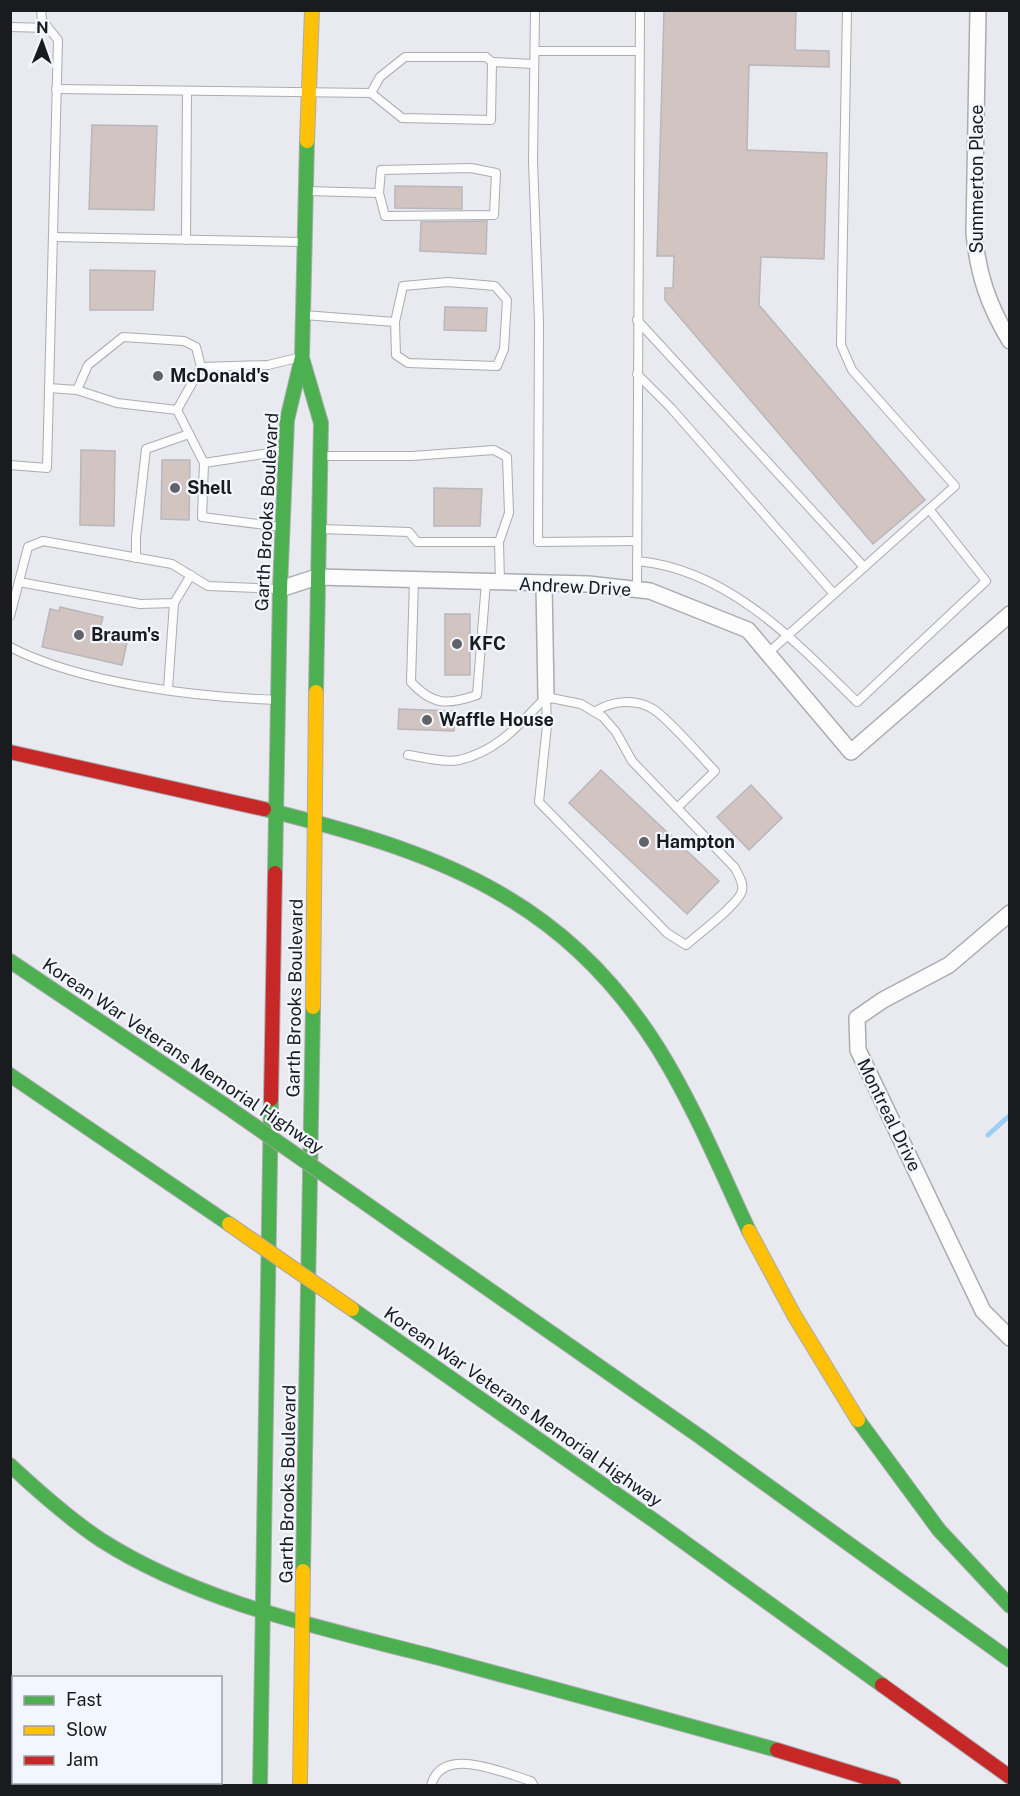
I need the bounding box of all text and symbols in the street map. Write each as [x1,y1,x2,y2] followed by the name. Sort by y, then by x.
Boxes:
[12,12,72,72] north arrow
[36,18,49,37] text: N
[966,104,987,254] street label: Summerton Place
[170,365,269,386] place label: McDonald's
[151,369,165,383] marker: McDonald's
[251,412,282,612] street label: Garth Brooks Boulevard
[187,477,232,498] place label: Shell
[168,481,182,495] marker: Shell
[518,573,632,600] street label: Andrew Drive
[91,624,160,645] place label: Braum's
[72,628,86,642] marker: Braum's
[469,633,506,654] place label: KFC
[450,637,464,651] marker: KFC
[439,709,554,730] place label: Waffle House
[420,713,434,727] marker: Waffle House
[656,831,735,852] place label: Hampton
[637,835,651,849] marker: Hampton
[282,899,307,1097] street label: Garth Brooks Boulevard
[39,953,328,1158] street label: Korean War Veterans Memorial Highway
[853,1055,926,1175] street label: Montreal Drive
[380,1302,667,1511] street label: Korean War Veterans Memorial Highway
[275,1385,300,1583] street label: Garth Brooks Boulevard
[12,1676,222,1784] legend
[66,1689,102,1710] text: Fast
[66,1719,107,1740] text: Slow
[66,1749,99,1770] text: Jam

